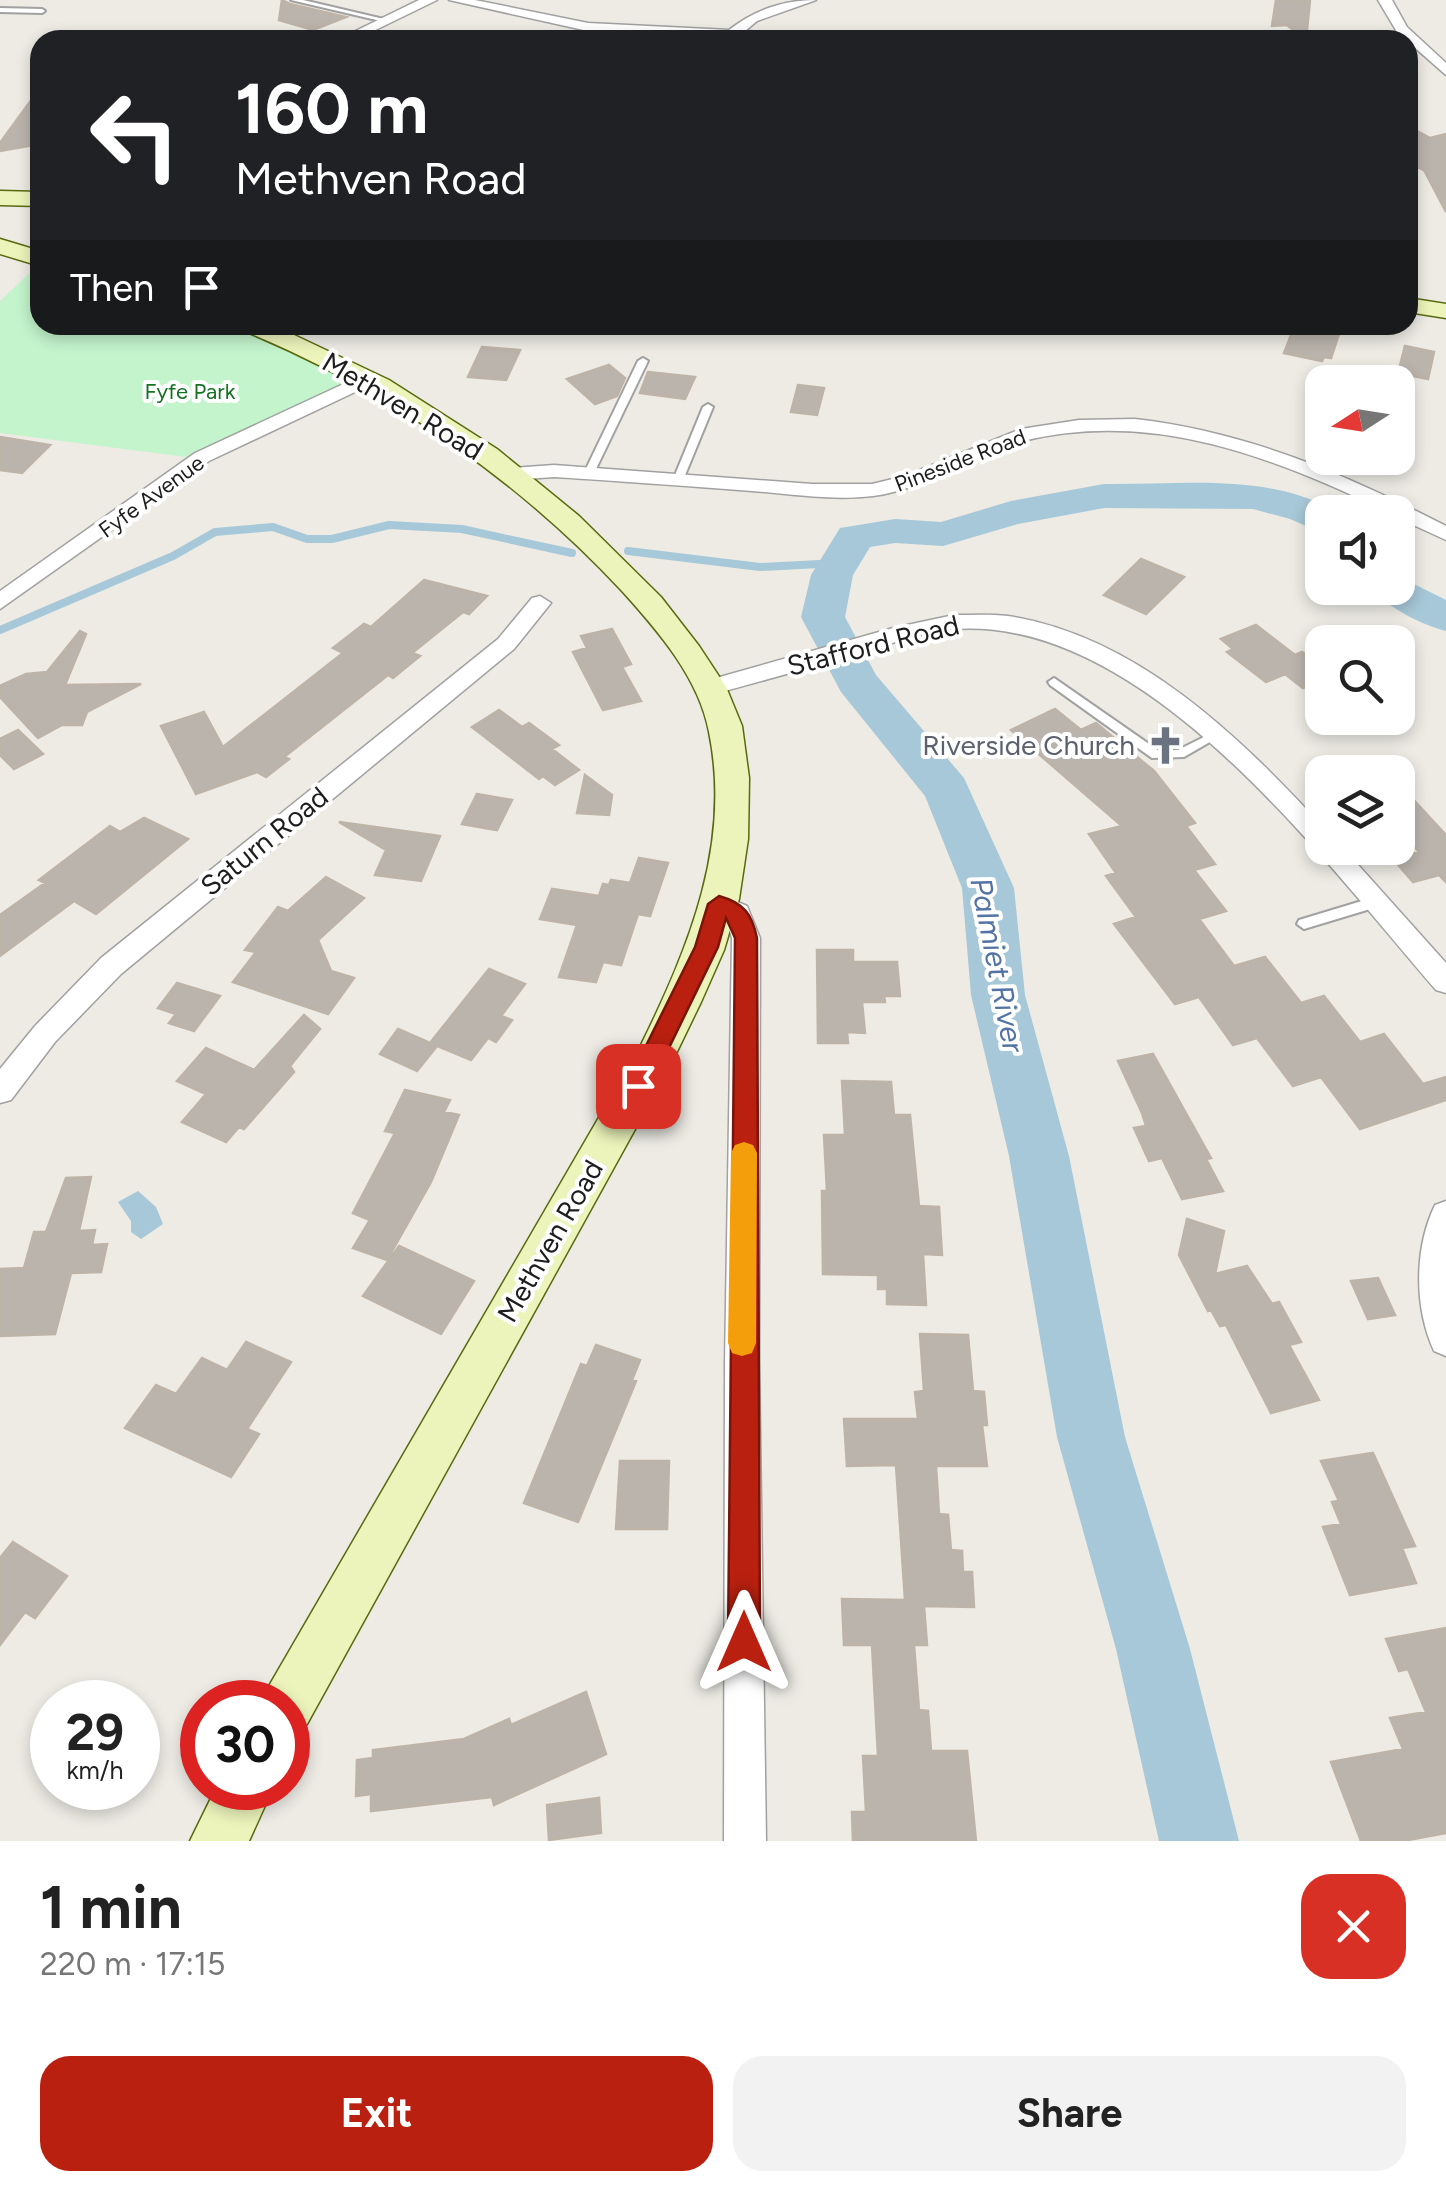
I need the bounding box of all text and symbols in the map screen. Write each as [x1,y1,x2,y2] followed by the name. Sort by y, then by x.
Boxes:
[235,66,428,151] text: 160 m
[70,70,200,200] icon: left
[235,151,527,205] text: Methven Road
[174,260,229,315] icon: arrive
[70,265,154,311] text: Then
[316,345,490,467] street label: Methven Road
[1305,365,1415,475] north arrow
[1305,365,1415,865] map controls
[145,378,236,405] park label: Fyfe Park
[891,423,1030,498] street label: Pineside Road
[93,449,209,544] street label: Fyfe Avenue
[1305,495,1415,605] button: sound
[783,607,963,683] street label: Stafford Road
[1305,625,1415,735] button: search
[1144,724,1186,766] church icon: Riverside Church
[922,728,1135,762] place label: Riverside Church
[1305,755,1415,865] button: layers
[193,779,335,903] street label: Saturn Road
[962,875,1033,1057] water label: Palmiet River
[596,1044,681,1129] pin
[611,1059,666,1114] icon: arrive
[490,1154,610,1328] street label: Methven Road
[692,1590,796,1694] position arrow
[180,1680,310,1810] speed limit sign: 30
[66,1702,124,1763] text: 29
[66,1755,124,1785] text: km/h
[40,1871,182,1943] text: 1 min
[1301,1874,1406,1979] button: close
[40,1945,225,1983] text: 220 m · 17:15
[40,2056,713,2171] button: Exit
[733,2056,1406,2171] button: Share

